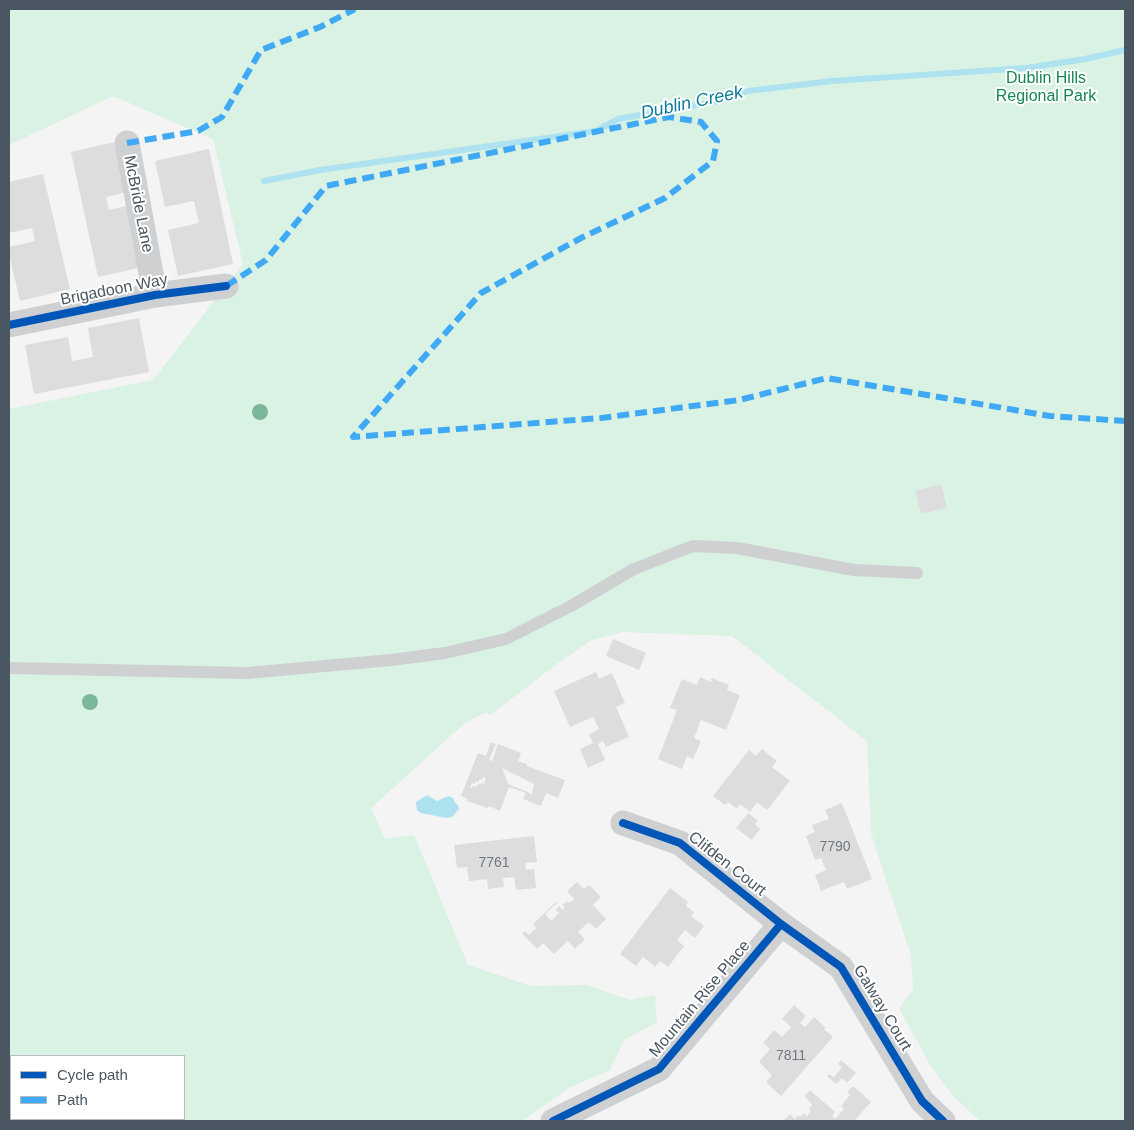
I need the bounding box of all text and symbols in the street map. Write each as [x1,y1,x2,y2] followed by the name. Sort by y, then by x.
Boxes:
[996,69,1096,107] park label: Dublin Hills Regional Park
[639,82,745,124] water label: Dublin Creek
[119,154,157,254] street label: McBride Lane
[59,270,169,310] street label: Brigadoon Way
[684,828,770,900] street label: Clifden Court
[819,839,851,855] house number: 7790
[478,855,510,871] house number: 7761
[645,937,755,1061] street label: Mountain Rise Place
[849,962,915,1054] street label: Galway Court
[776,1048,806,1064] house number: 7811
[10,1055,185,1120] legend
[57,1066,128,1083] text: Cycle path
[57,1091,88,1108] text: Path

